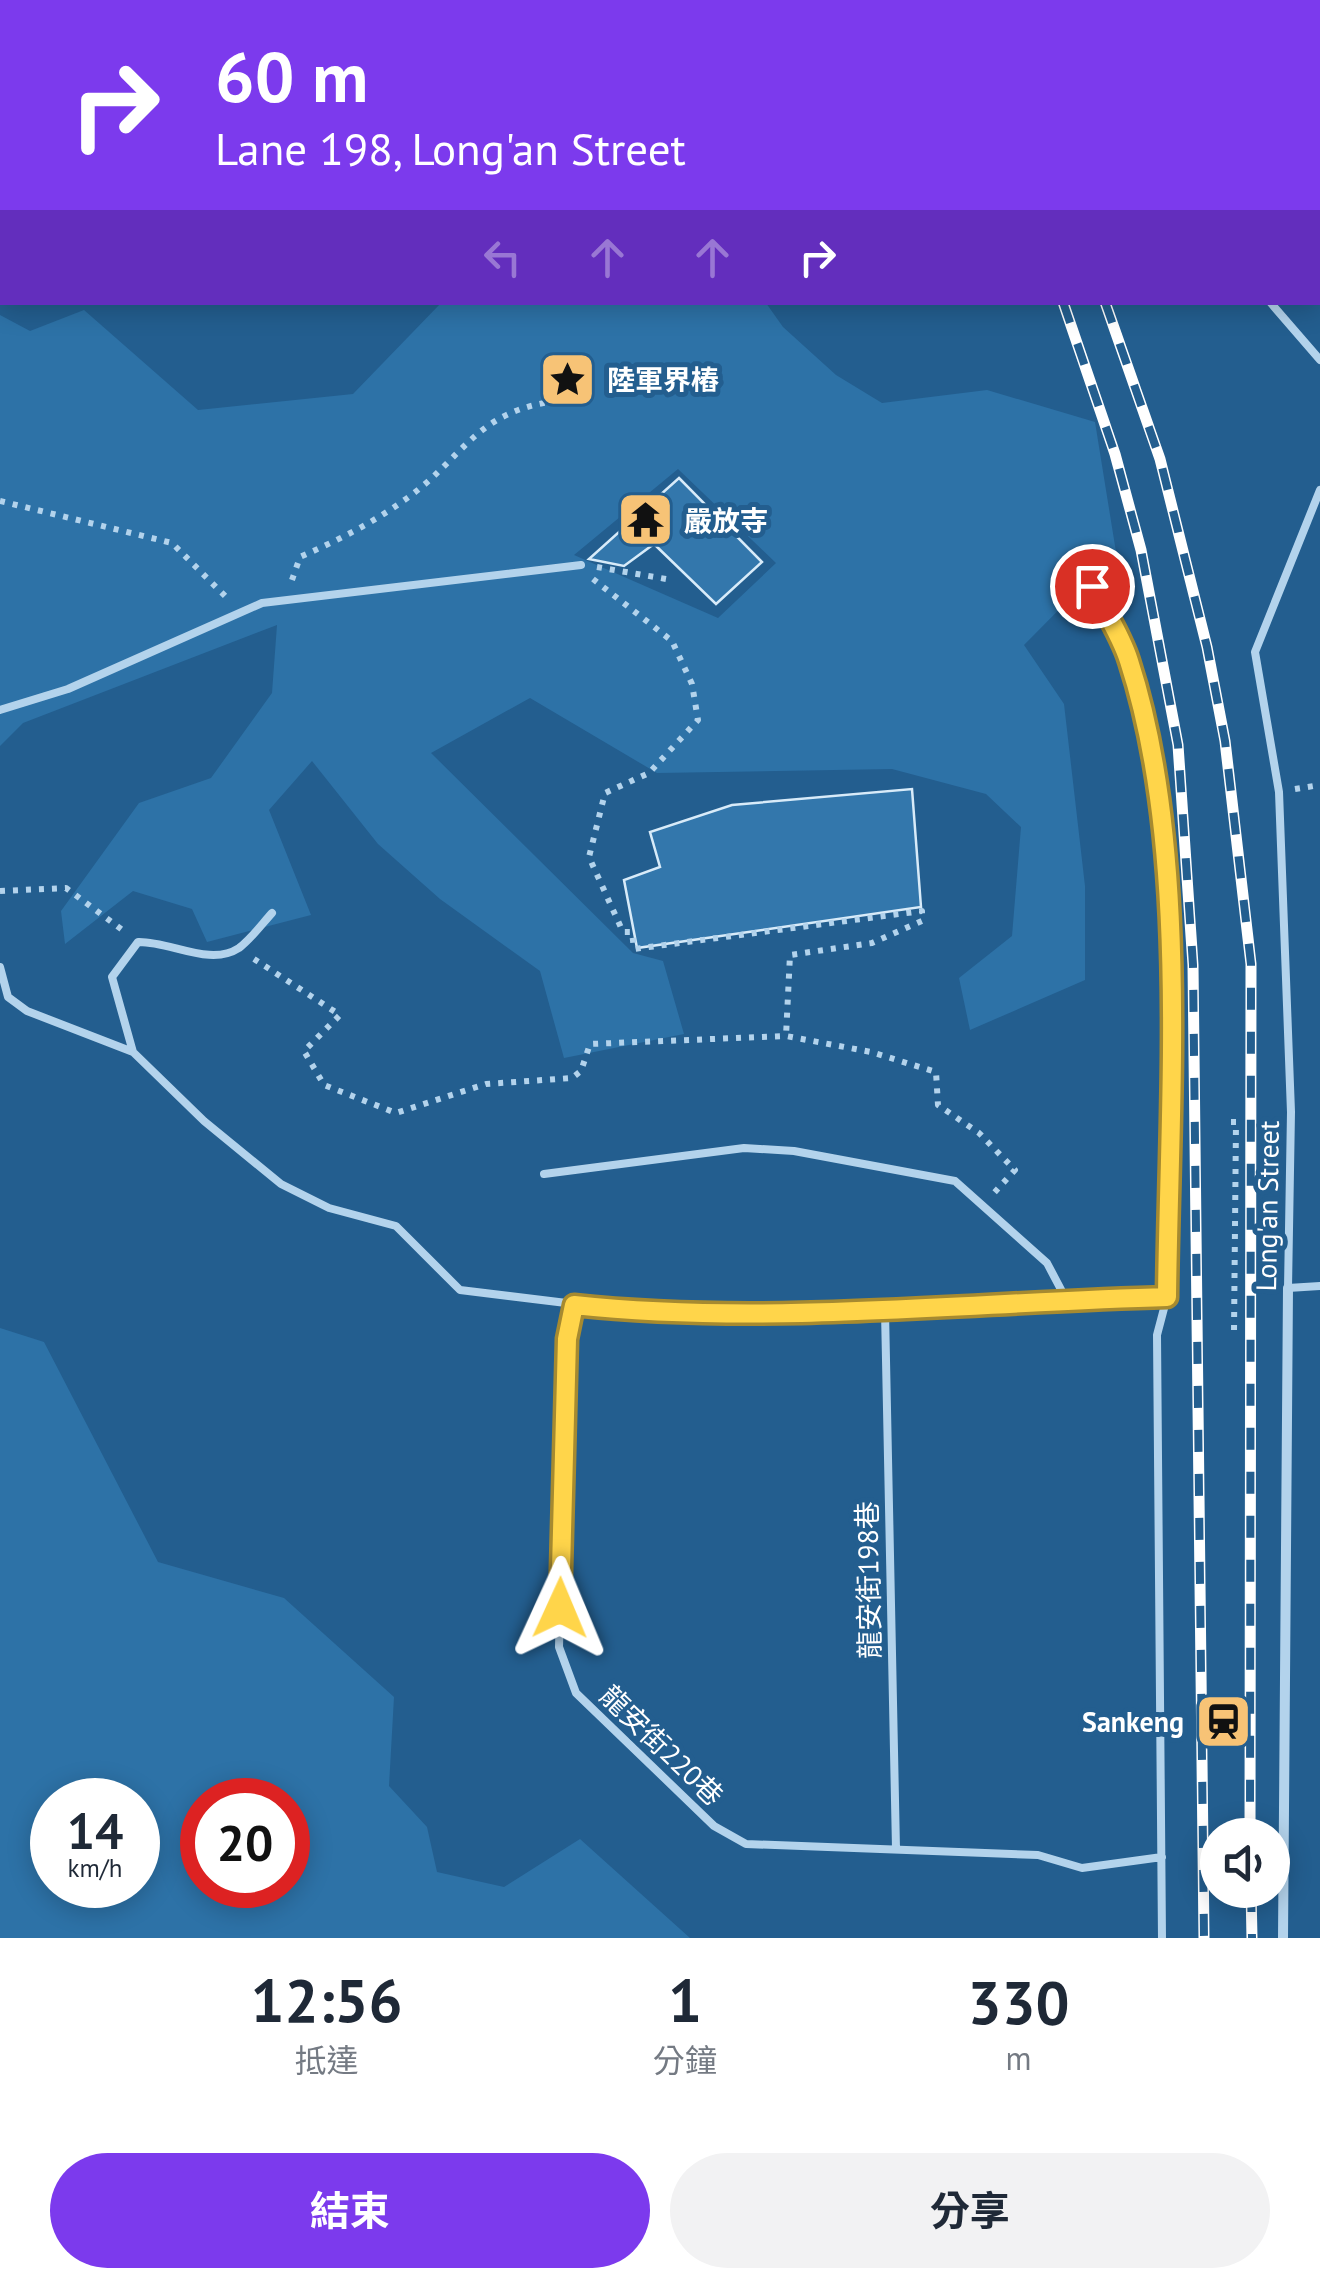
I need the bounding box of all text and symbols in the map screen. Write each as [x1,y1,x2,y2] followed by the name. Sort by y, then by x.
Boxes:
[215,31,368,121] text: 60 m
[50,40,180,170] icon: right
[215,119,686,177] text: Lane 198, Long'an Street
[475,230,530,285] icon: left
[580,230,635,285] icon: ahead
[685,230,740,285] icon: ahead
[790,230,845,285] icon: right
[538,349,598,409] place icon: 陸軍界樁
[607,361,719,398] place label: 陸軍界樁
[615,490,675,550] temple icon: 嚴放寺
[684,502,768,539] place label: 嚴放寺
[1050,544,1135,629] pin
[1065,559,1120,614] icon: arrive
[1247,1120,1287,1292] street label: Long'an Street
[848,1501,888,1659] street label: 龍安街198巷
[508,1556,612,1660] position arrow
[592,1677,732,1813] street label: 龍安街220巷
[1193,1691,1253,1751] station icon: Sankeng
[1082,1703,1184,1740] place label: Sankeng
[180,1778,310,1908] speed limit sign: 20
[67,1798,123,1863] text: 14
[1200,1818,1290,1908] map controls
[1200,1818,1290,1908] button: sound
[68,1852,122,1884] text: km/h
[250,1961,403,2039] text: 12:56
[668,1961,702,2039] text: 1
[968,1963,1070,2041] text: 330
[1006,2037,1032,2079] text: m
[295,2039,359,2081] text: 抵達
[653,2039,717,2081] text: 分鐘
[50,2153,650,2268] button: 結束
[670,2153,1270,2268] button: 分享

